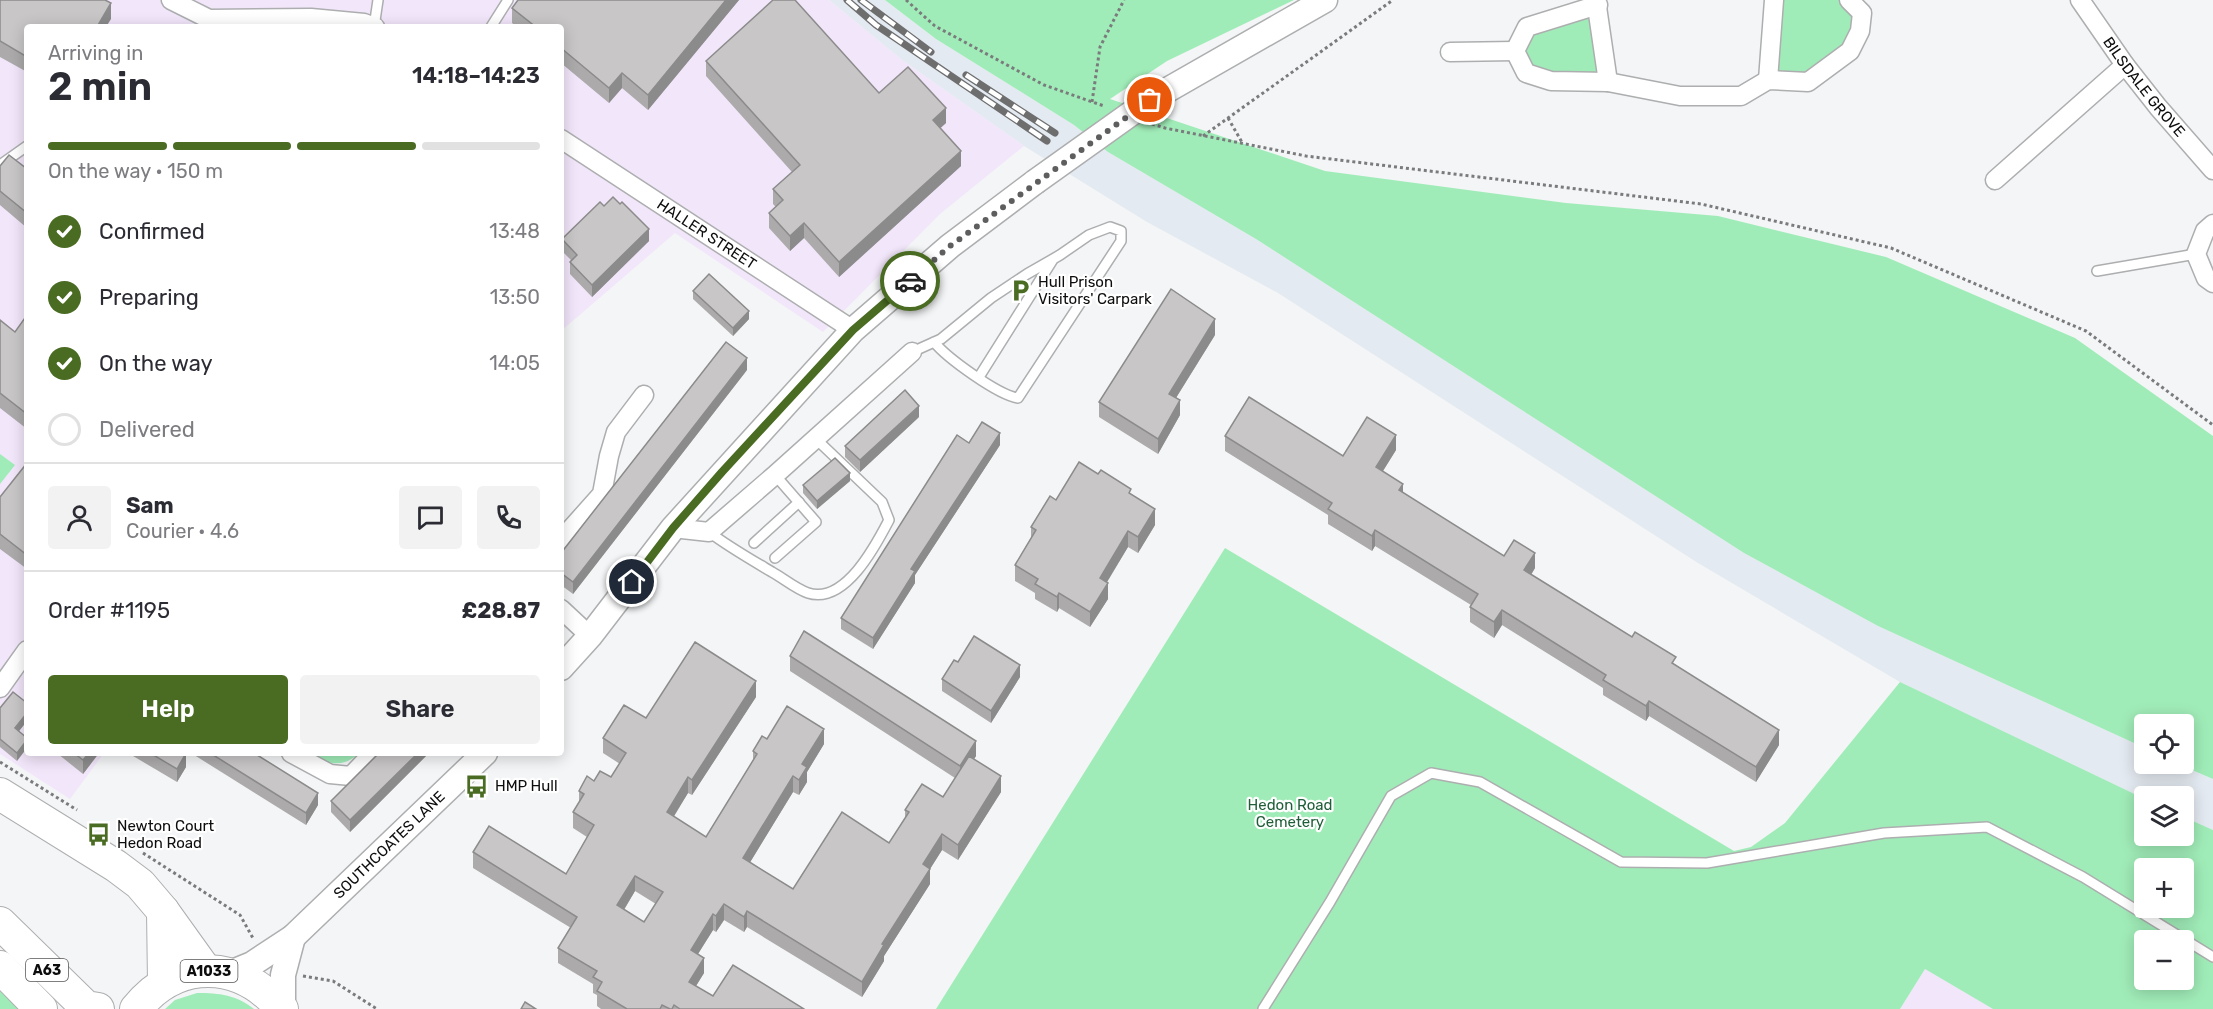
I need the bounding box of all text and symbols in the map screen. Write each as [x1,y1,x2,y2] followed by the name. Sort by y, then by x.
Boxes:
[2099,33,2189,141] street label: BILSDALE GROVE
[48,41,143,65] text: Arriving in
[412,62,540,89] text: 14:18–14:23
[48,64,152,110] text: 2 min
[1124,74,1175,125] pin
[1133,83,1166,116] icon: bag
[48,159,223,183] text: On the way · 150 m
[654,195,760,273] street label: HALLER STREET
[48,215,81,248] icon: check
[99,218,205,245] text: Confirmed
[489,219,540,243] text: 13:48
[880,251,940,311] courier
[894,265,927,298] icon: car
[1038,273,1152,308] place label: Hull Prison Visitors' Carpark
[1007,278,1033,304] parking icon: Hull Prison Visitors' Carpark
[48,281,81,314] icon: check
[99,284,199,311] text: Preparing
[490,285,540,309] text: 13:50
[48,347,81,380] icon: check
[99,350,213,377] text: On the way
[489,351,540,375] text: 14:05
[99,416,195,443] text: Delivered
[48,486,111,549] button: person
[399,486,462,549] button: chat
[477,486,540,549] button: phone
[126,492,174,519] text: Sam
[126,519,239,543] text: Courier · 4.6
[606,556,657,607] pin
[615,565,648,598] icon: home
[48,597,170,624] text: Order #1195
[461,597,540,624] text: £28.87
[48,675,288,744] button: Help
[300,675,540,744] button: Share
[2134,714,2194,990] map controls
[2134,714,2194,774] button: locate
[464,773,490,799] bus stop icon: HMP Hull
[495,777,558,795] place label: HMP Hull
[2134,786,2194,846] button: layers
[330,787,448,902] street label: SOUTHCOATES LANE
[1248,796,1332,831] park label: Hedon Road Cemetery
[117,817,214,852] place label: Newton Court Hedon Road
[86,822,112,848] bus stop icon: Newton Court Hedon Road
[2134,858,2194,918] button: +
[2134,930,2194,990] button: −
[26,959,68,981] road number: A63
[180,960,238,982] road number: A1033

